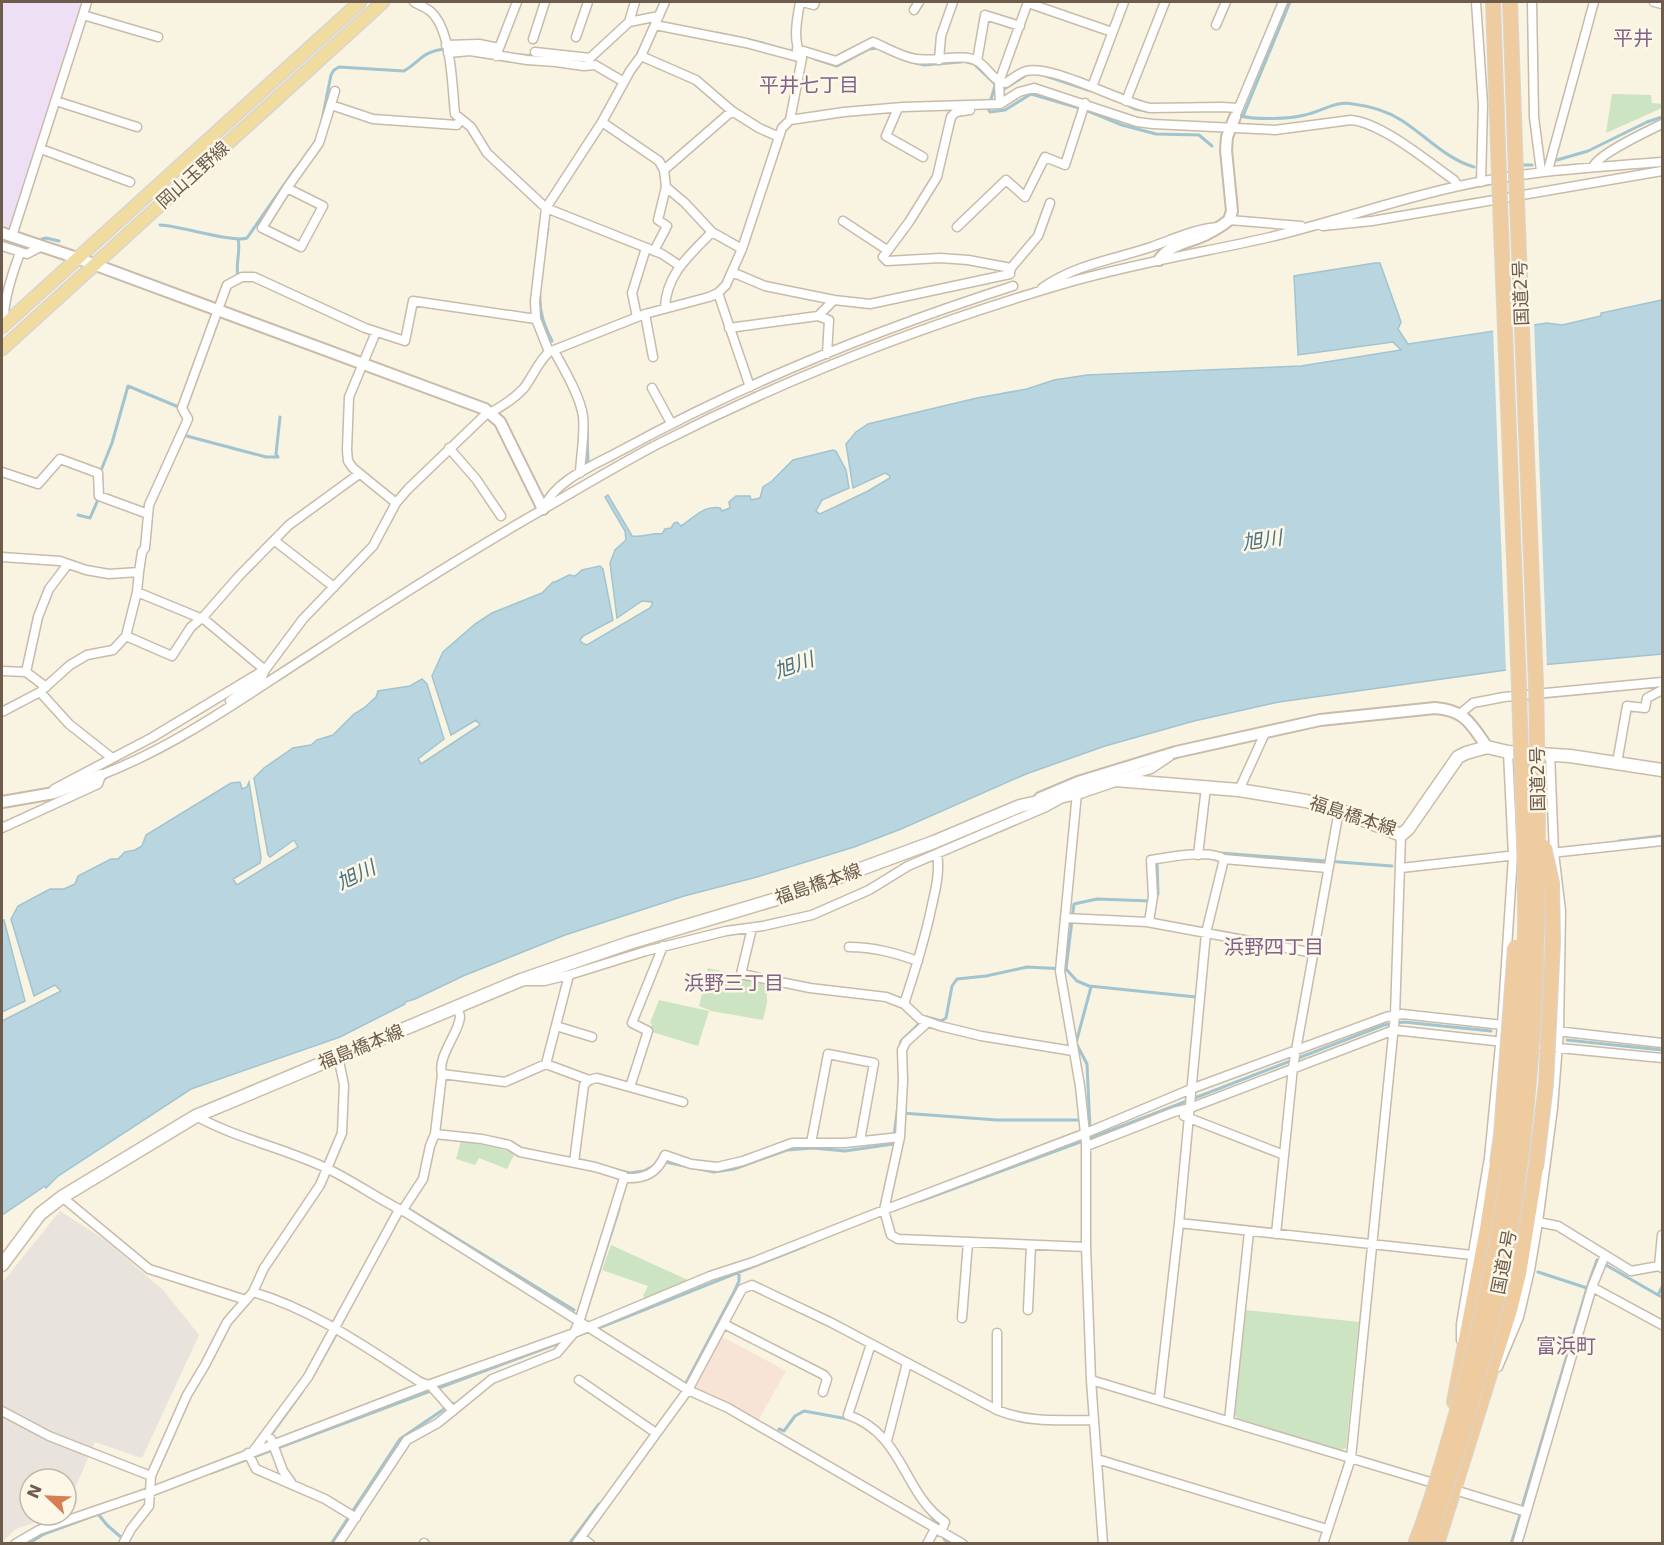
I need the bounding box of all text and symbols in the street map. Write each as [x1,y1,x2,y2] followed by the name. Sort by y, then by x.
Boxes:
[1613,26,1653,50] district label: 平井
[759,73,859,97] district label: 平井七丁目
[152,137,233,213] street label: 岡山玉野線
[1509,260,1532,326] street label: 国道2号
[1241,525,1285,555] water label: 旭川
[771,646,819,683] water label: 旭川
[1526,746,1549,812] street label: 国道2号
[1307,792,1399,839] street label: 福島橋本線
[333,855,381,895] water label: 旭川
[772,859,864,908] street label: 福島橋本線
[1224,935,1324,959] district label: 浜野四丁目
[684,971,784,995] district label: 浜野三丁目
[315,1020,406,1073] street label: 福島橋本線
[1487,1228,1520,1296] street label: 国道2号
[1536,1334,1596,1358] district label: 富浜町
[18,1467,78,1527] north arrow
[23,1481,46,1501] text: N

